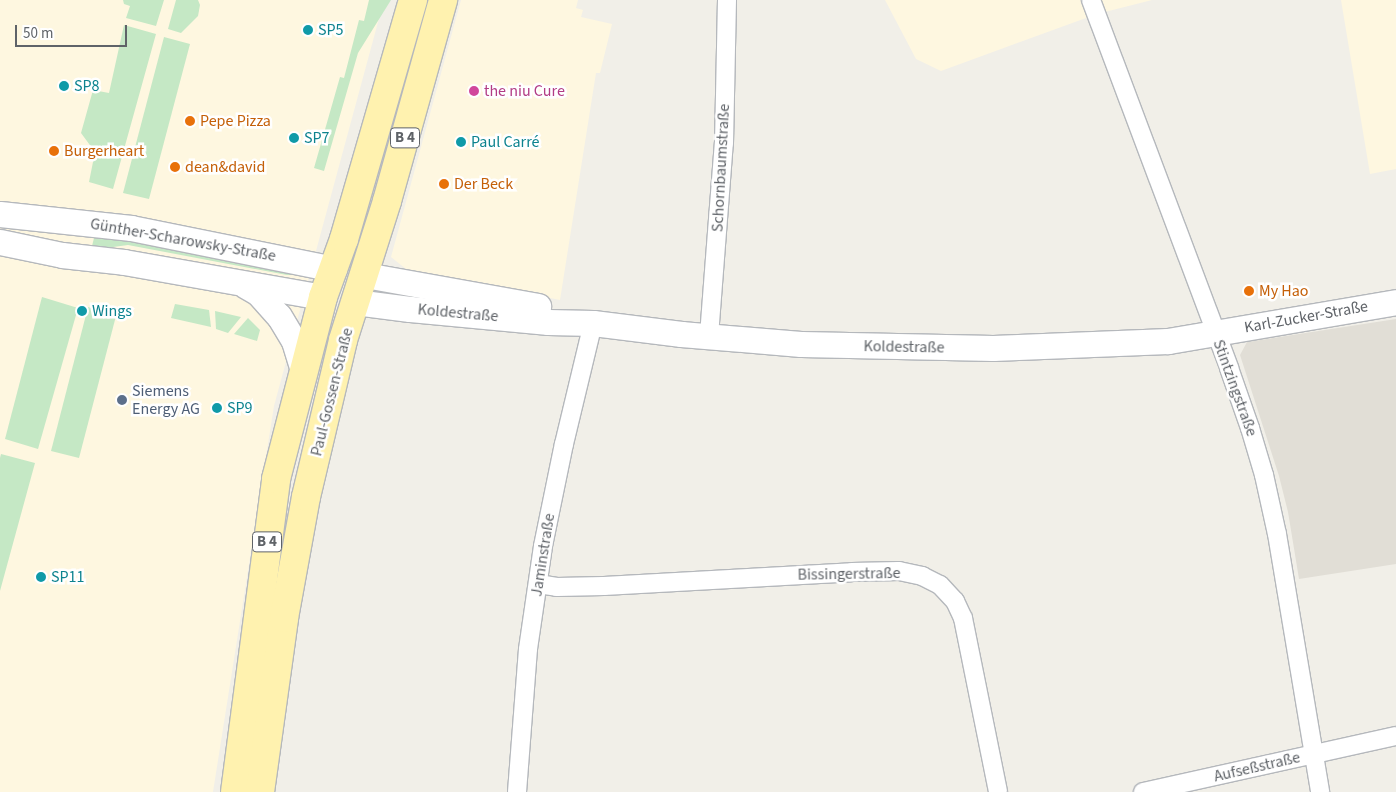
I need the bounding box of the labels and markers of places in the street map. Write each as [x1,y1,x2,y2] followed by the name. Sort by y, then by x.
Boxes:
[318,20,344,40] place label: SP5
[302,24,314,36] marker: SP5
[74,76,100,96] place label: SP8
[58,80,70,92] marker: SP8
[484,81,565,101] place label: the niu Cure
[468,85,480,97] marker: the niu Cure
[200,111,271,131] place label: Pepe Pizza
[184,115,196,127] marker: Pepe Pizza
[304,128,330,148] place label: SP7
[288,132,300,144] marker: SP7
[471,132,540,152] place label: Paul Carré
[455,136,467,148] marker: Paul Carré
[64,141,144,161] place label: Burgerheart
[48,145,60,157] marker: Burgerheart
[185,157,265,177] place label: dean&david
[169,161,181,173] marker: dean&david
[454,174,513,194] place label: Der Beck
[438,178,450,190] marker: Der Beck
[1259,281,1308,301] place label: My Hao
[1243,285,1255,297] marker: My Hao
[92,301,132,321] place label: Wings
[76,305,88,317] marker: Wings
[132,381,200,419] place label: Siemens Energy AG
[116,394,128,406] marker: Siemens Energy AG
[227,398,253,418] place label: SP9
[211,402,223,414] marker: SP9
[51,567,85,587] place label: SP11
[35,571,47,583] marker: SP11

